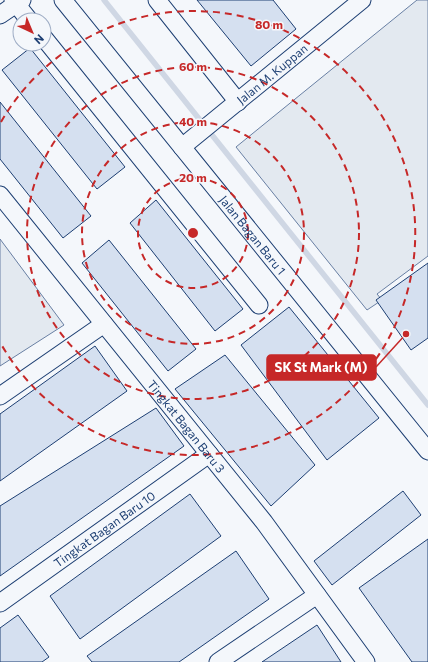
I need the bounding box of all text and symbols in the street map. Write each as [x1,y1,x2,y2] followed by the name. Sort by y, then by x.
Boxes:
[12,12,52,52] north arrow
[255,17,283,31] text: 80 m
[32,32,47,47] text: N
[234,41,310,107] street label: Jalan M. Kuppan
[179,59,207,73] text: 60 m
[179,114,207,128] text: 40 m
[179,170,207,184] text: 20 m
[216,193,289,277] street label: Jalan Bagan Baru 1
[186,226,200,240] centre of rings
[267,355,376,380] callout: SK St Mark (M)
[275,359,367,375] text: SK St Mark (M)
[145,377,228,475] street label: Tingkat Bagan Baru 3
[51,488,158,570] street label: Tingkat Bagan Baru 10

